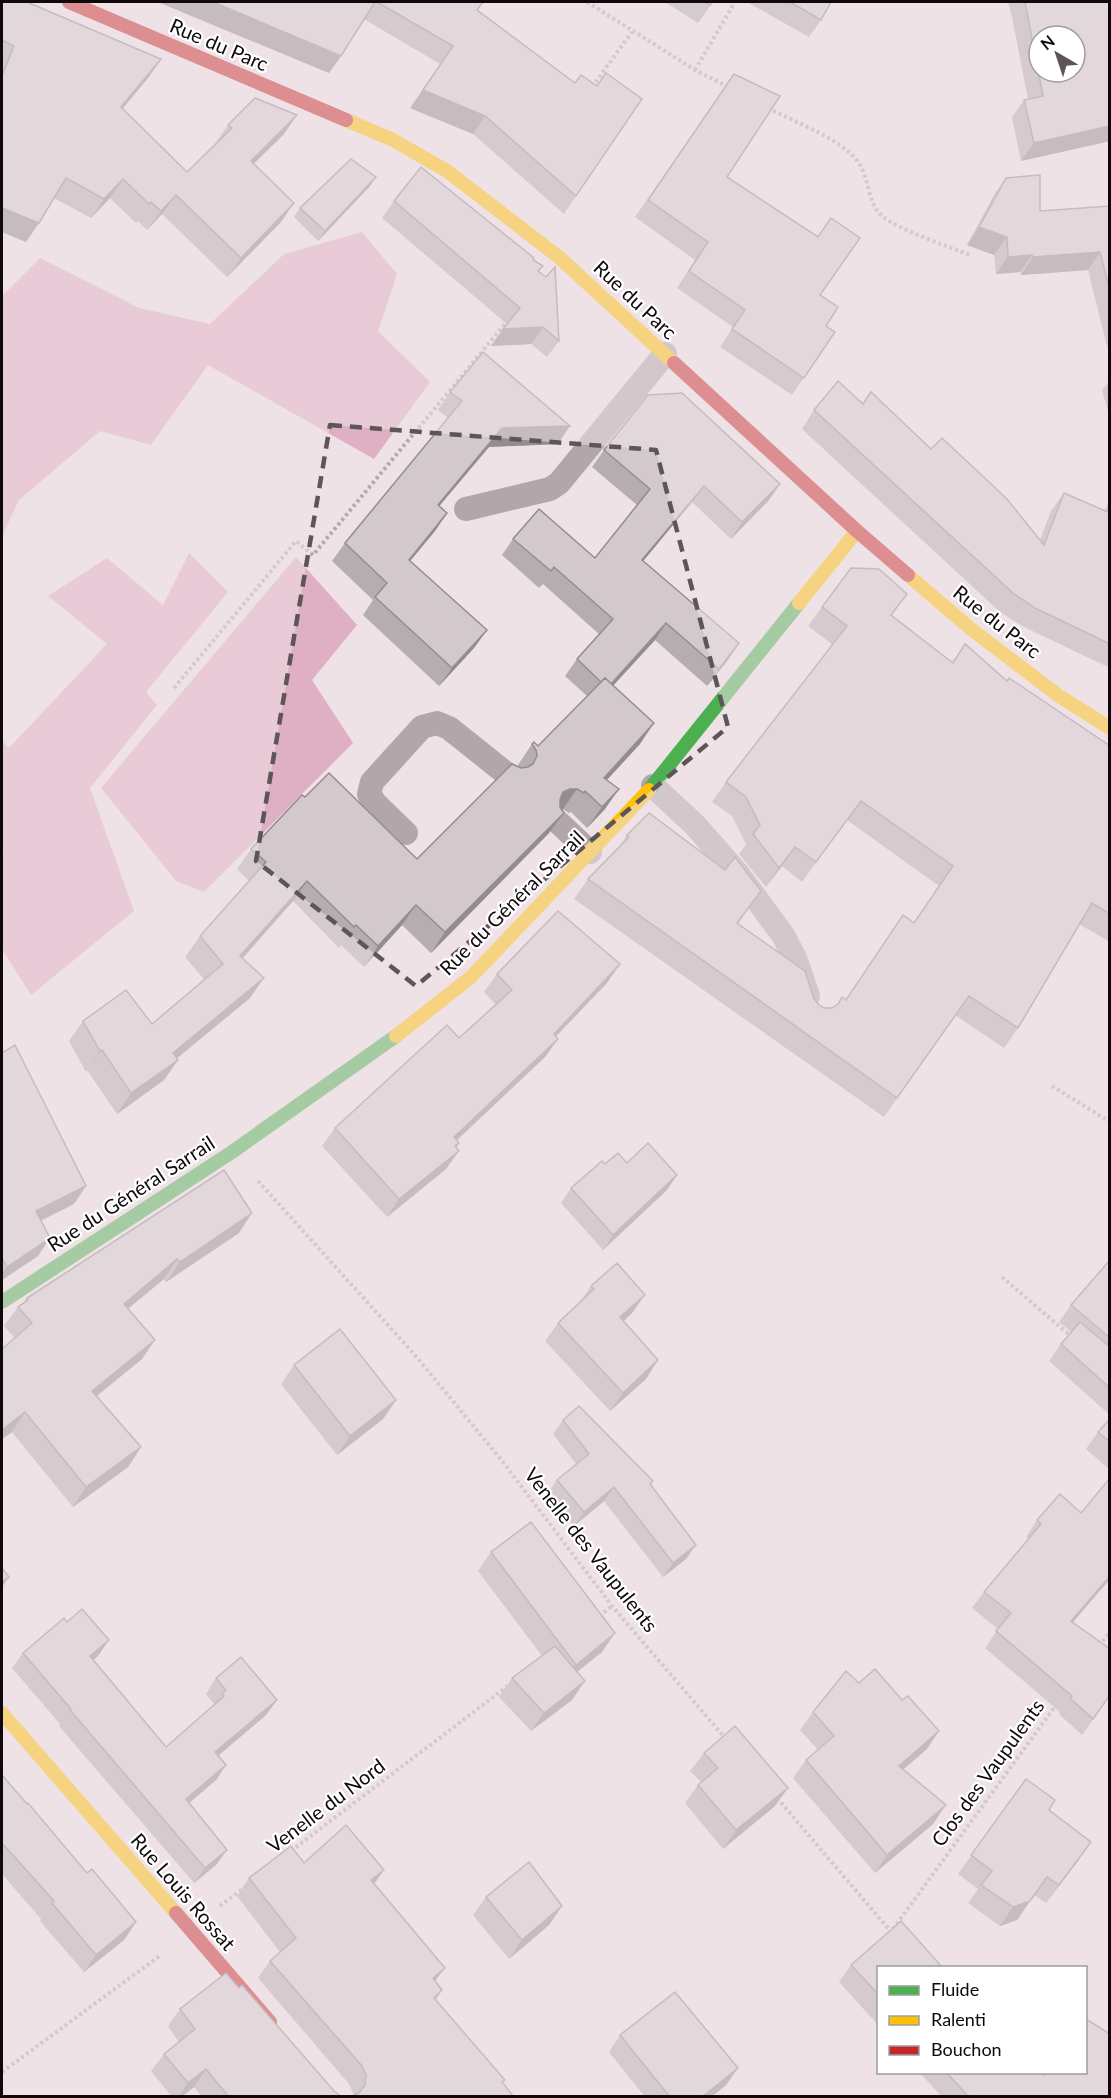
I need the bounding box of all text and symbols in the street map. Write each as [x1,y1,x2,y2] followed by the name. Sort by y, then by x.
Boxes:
[167,13,273,76] street label: Rue du Parc
[1027,24,1087,84] north arrow
[1036,31,1058,53] text: N
[589,255,682,344] street label: Rue du Parc
[949,580,1047,663] street label: Rue du Parc
[434,825,589,980] street label: Rue du Général Sarrail
[42,1130,219,1256] street label: Rue du Général Sarrail
[520,1462,663,1636] street label: Venelle des Vaupulents
[926,1694,1049,1851] street label: Clos des Vaupulents
[262,1753,389,1857] street label: Venelle du Nord
[126,1828,241,1955] street label: Rue Louis Rossat
[877,1966,1087,2074] legend
[931,1978,979,2000] text: Fluide
[931,2008,986,2030] text: Ralenti
[931,2038,1002,2060] text: Bouchon

